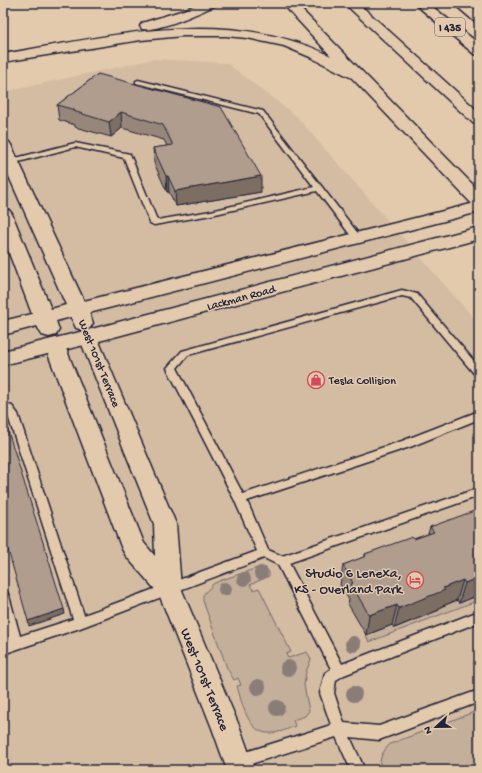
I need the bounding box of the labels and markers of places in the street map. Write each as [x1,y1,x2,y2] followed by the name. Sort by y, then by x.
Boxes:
[306,370,326,390] shop icon: Tesla Collision
[328,375,396,389] place label: Tesla Collision
[294,566,404,599] place label: Studio 6 Lenexa, KS - Overland Park
[405,570,425,590] hotel icon: Studio 6 Lenexa, KS - Overland Park

